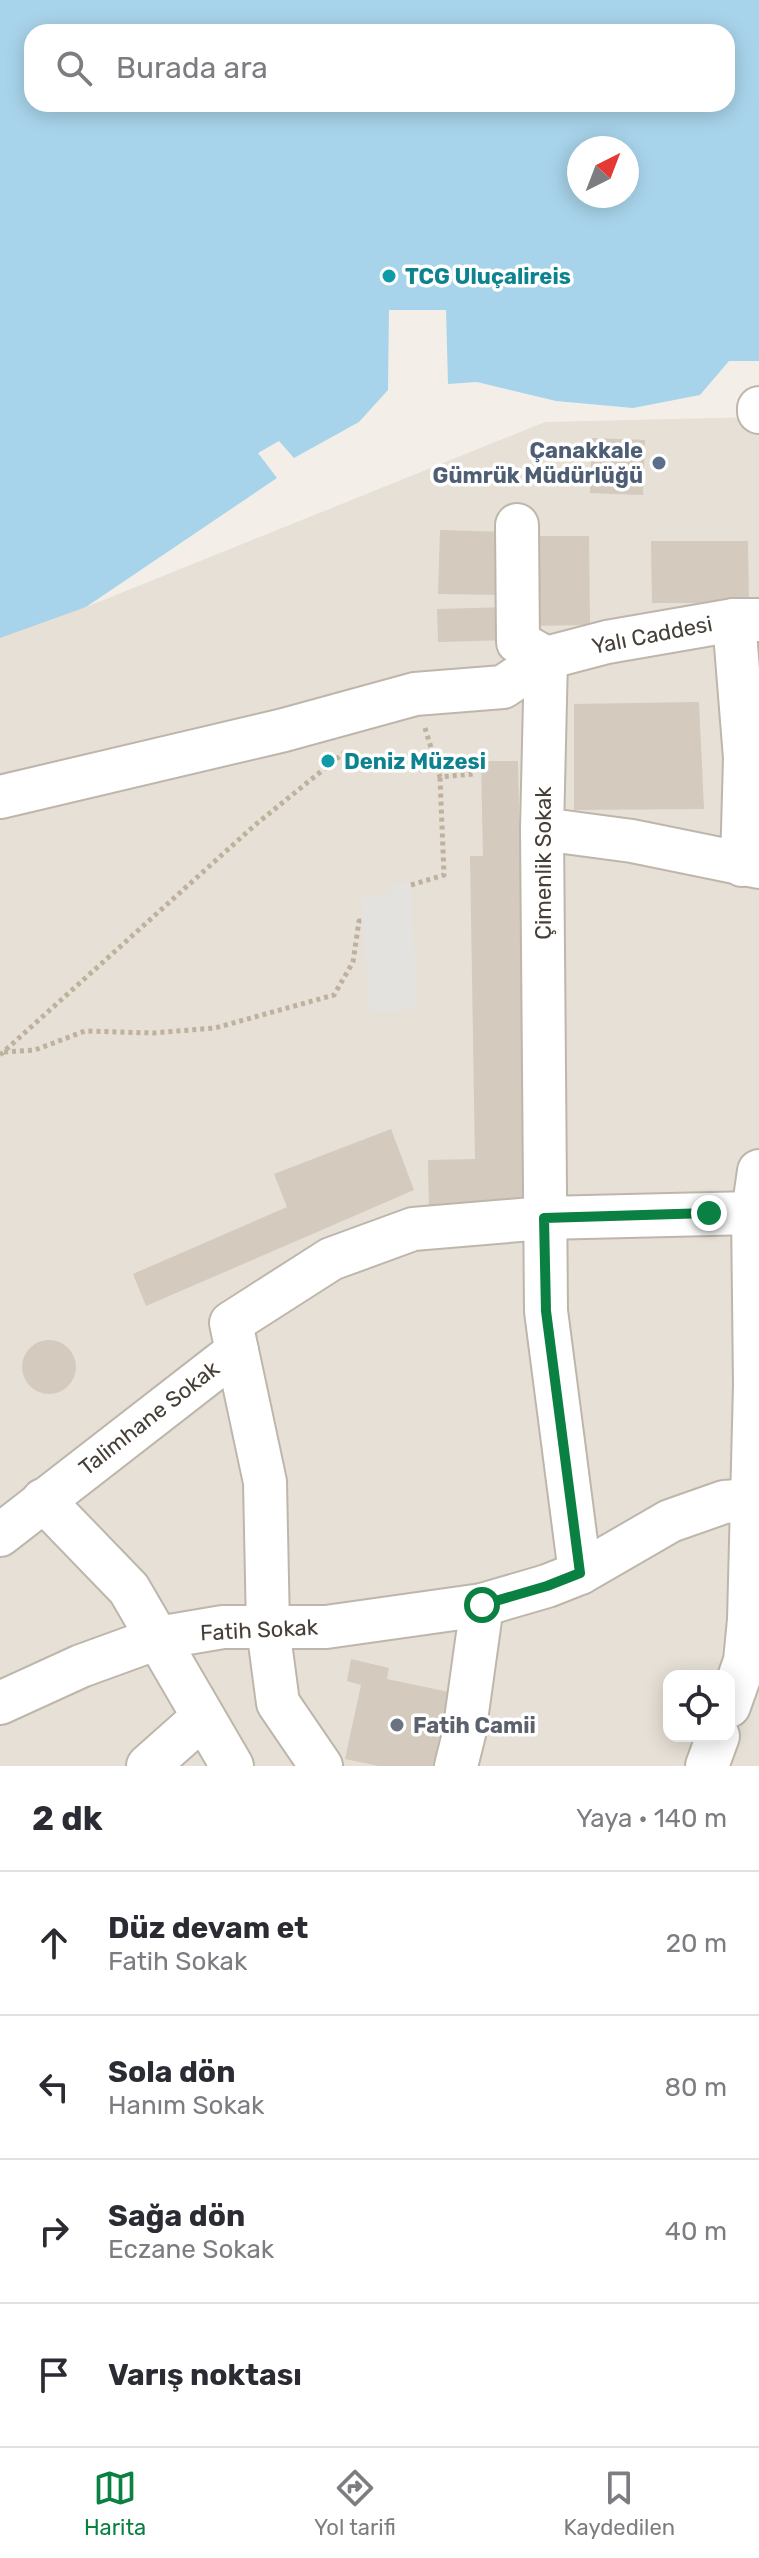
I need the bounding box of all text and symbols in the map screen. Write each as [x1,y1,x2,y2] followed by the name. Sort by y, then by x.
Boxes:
[24,24,735,112] search box
[52,46,96,90] icon: search
[116,50,268,86] text: Burada ara
[567,136,639,208] north arrow
[405,263,571,290] place label: TCG Uluçalireis
[380,267,398,285] marker: TCG Uluçalireis
[433,437,643,489] place label: Çanakkale Gümrük Müdürlüğü
[650,454,668,472] marker: Çanakkale Gümrük Müdürlüğü
[589,610,715,660] street label: Yalı Caddesi
[344,748,486,775] place label: Deniz Müzesi
[319,752,337,770] marker: Deniz Müzesi
[530,786,557,940] street label: Çimenlik Sokak
[691,1195,727,1231] route end
[73,1354,225,1481] street label: Talimhane Sokak
[464,1587,500,1623] route start
[199,1613,319,1647] street label: Fatih Sokak
[663,1670,735,1742] map controls
[663,1670,735,1742] button: locate
[413,1712,536,1739] place label: Fatih Camii
[388,1716,406,1734] marker: Fatih Camii
[32,1798,103,1839] text: 2 dk
[576,1803,727,1834] text: Yaya · 140 m
[108,1910,308,1946] text: Düz devam et
[32,1921,76,1965] icon: ahead
[666,1928,727,1959] text: 20 m
[108,1946,247,1977] text: Fatih Sokak
[108,2054,235,2090] text: Sola dön
[32,2065,76,2109] icon: left
[664,2072,727,2103] text: 80 m
[108,2090,264,2121] text: Hanım Sokak
[108,2198,245,2234] text: Sağa dön
[32,2209,76,2253] icon: right
[665,2216,727,2247] text: 40 m
[108,2234,274,2265] text: Eczane Sokak
[32,2353,76,2397] icon: arrive
[108,2357,302,2393] text: Varış noktası
[84,2466,146,2541] tab: Harita
[314,2466,396,2541] tab: Yol tarifi
[564,2466,675,2541] tab: Kaydedilen

